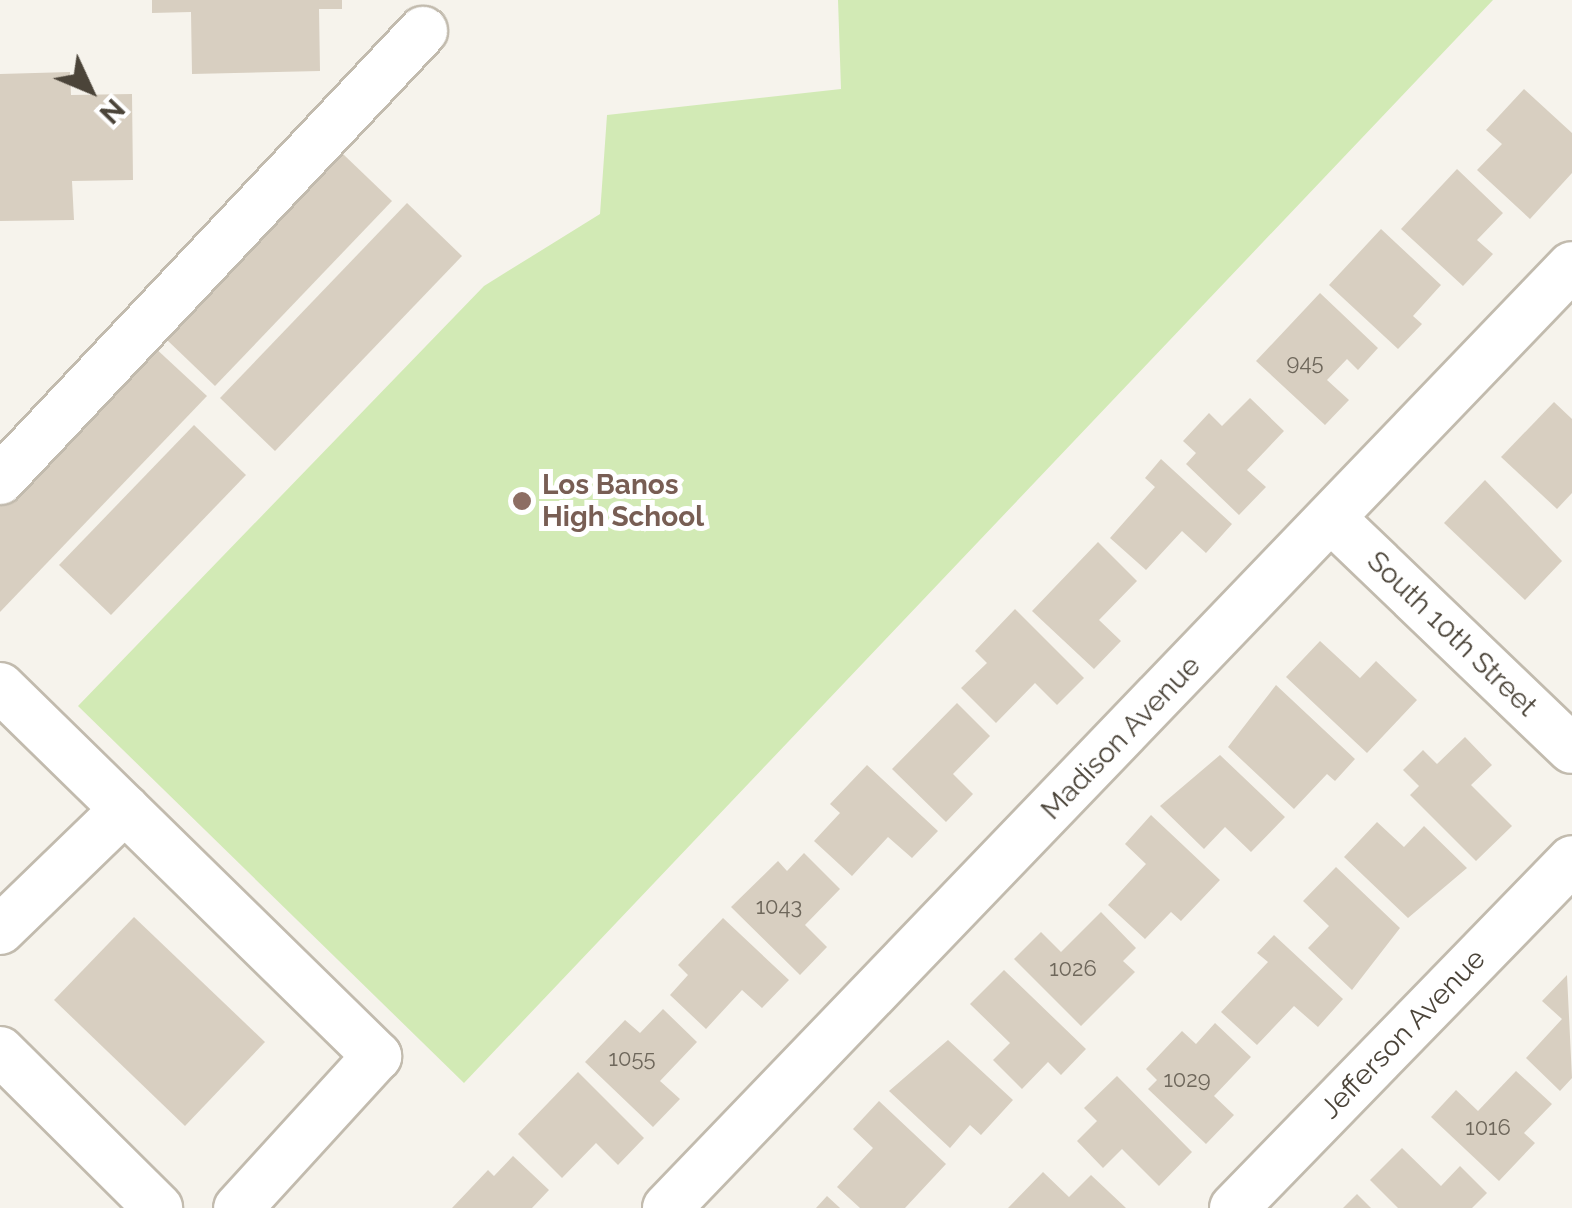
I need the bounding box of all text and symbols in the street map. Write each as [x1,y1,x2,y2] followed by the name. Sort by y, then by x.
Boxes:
[40,40,140,140] north arrow
[93,92,131,130] text: N
[1287,350,1323,376] house number: 945
[542,468,704,534] place label: Los Banos High School
[511,490,533,512] marker: Los Banos High School
[1360,545,1544,723] street label: South 10th Street
[1034,649,1208,827] street label: Madison Avenue
[756,894,802,920] house number: 1043
[1313,942,1493,1126] street label: Jefferson Avenue
[1049,956,1097,982] house number: 1026
[609,1046,655,1072] house number: 1055
[1163,1067,1211,1093] house number: 1029
[1465,1115,1511,1141] house number: 1016

